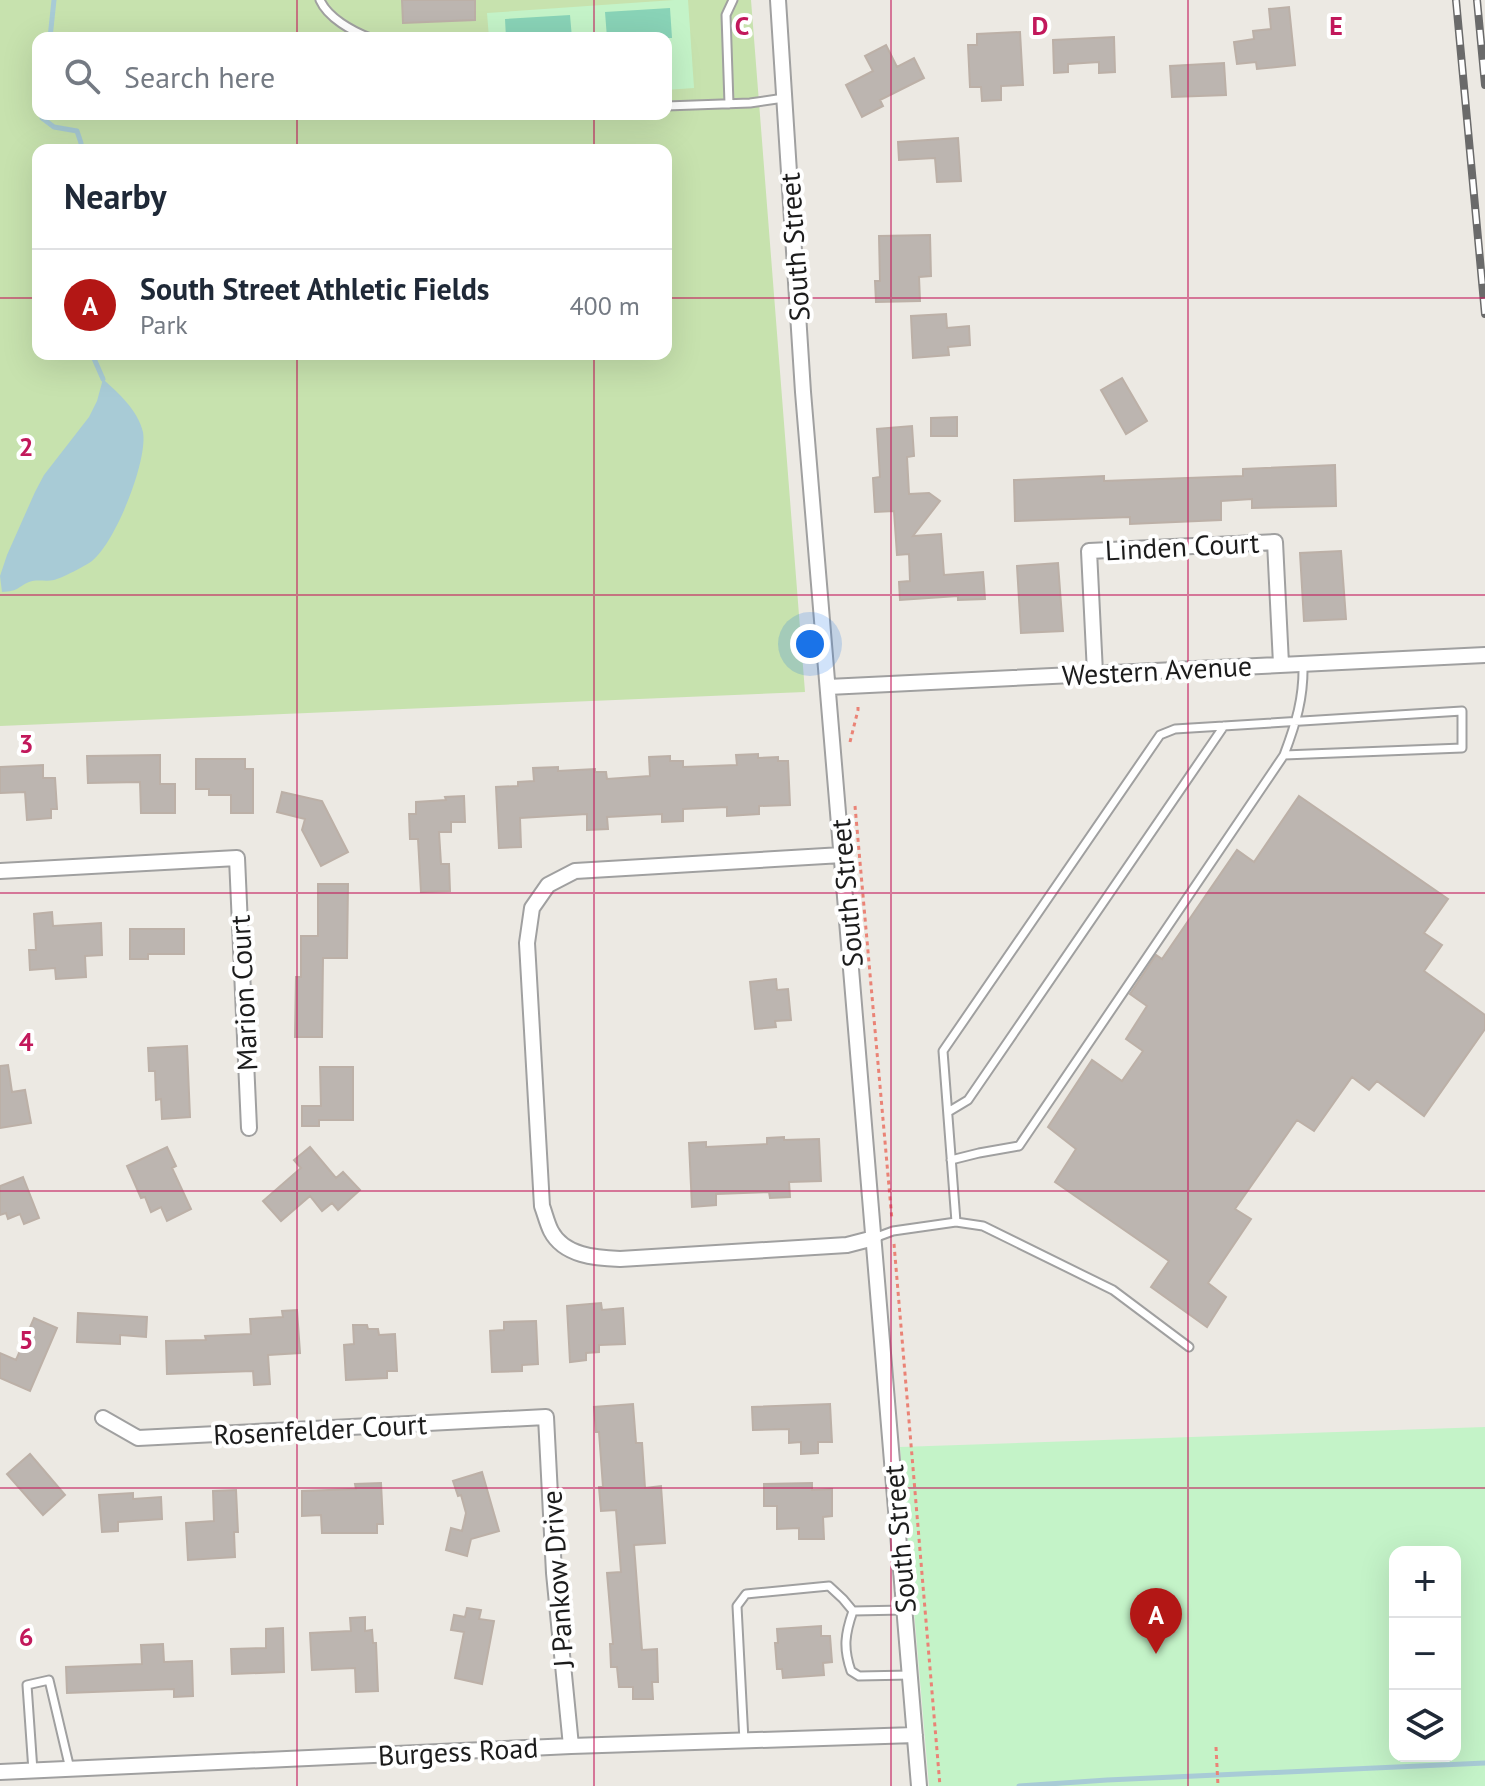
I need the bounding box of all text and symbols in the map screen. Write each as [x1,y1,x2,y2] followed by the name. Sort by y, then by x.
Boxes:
[735,9,749,42] text: C
[1032,9,1048,42] text: D
[1329,9,1343,42] text: E
[32,32,672,120] search box
[60,54,104,98] icon: search
[124,57,275,96] text: Search here
[770,171,818,322] street label: South Street
[64,174,166,218] text: Nearby
[140,269,489,308] text: South Street Athletic Fields
[82,289,98,322] text: A
[569,289,640,322] text: 400 m
[140,308,188,341] text: Park
[19,430,33,463] text: 2
[1104,523,1261,569] street label: Linden Court
[790,624,830,664] your location
[1061,647,1253,693] street label: Western Avenue
[19,727,33,760] text: 3
[821,817,871,969] street label: South Street
[220,914,266,1072] street label: Marion Court
[19,1025,34,1058] text: 4
[19,1323,33,1356] text: 5
[212,1405,428,1453] street label: Rosenfelder Court
[874,1463,924,1615] street label: South Street
[532,1489,582,1670] street label: J Pankow Drive
[1389,1546,1461,1762] map controls
[1389,1546,1461,1618] button: +
[1130,1588,1182,1654] pin: A
[1389,1618,1461,1690] button: −
[19,1620,33,1653] text: 6
[1389,1690,1461,1762] button: layers
[377,1728,539,1774] street label: Burgess Road

